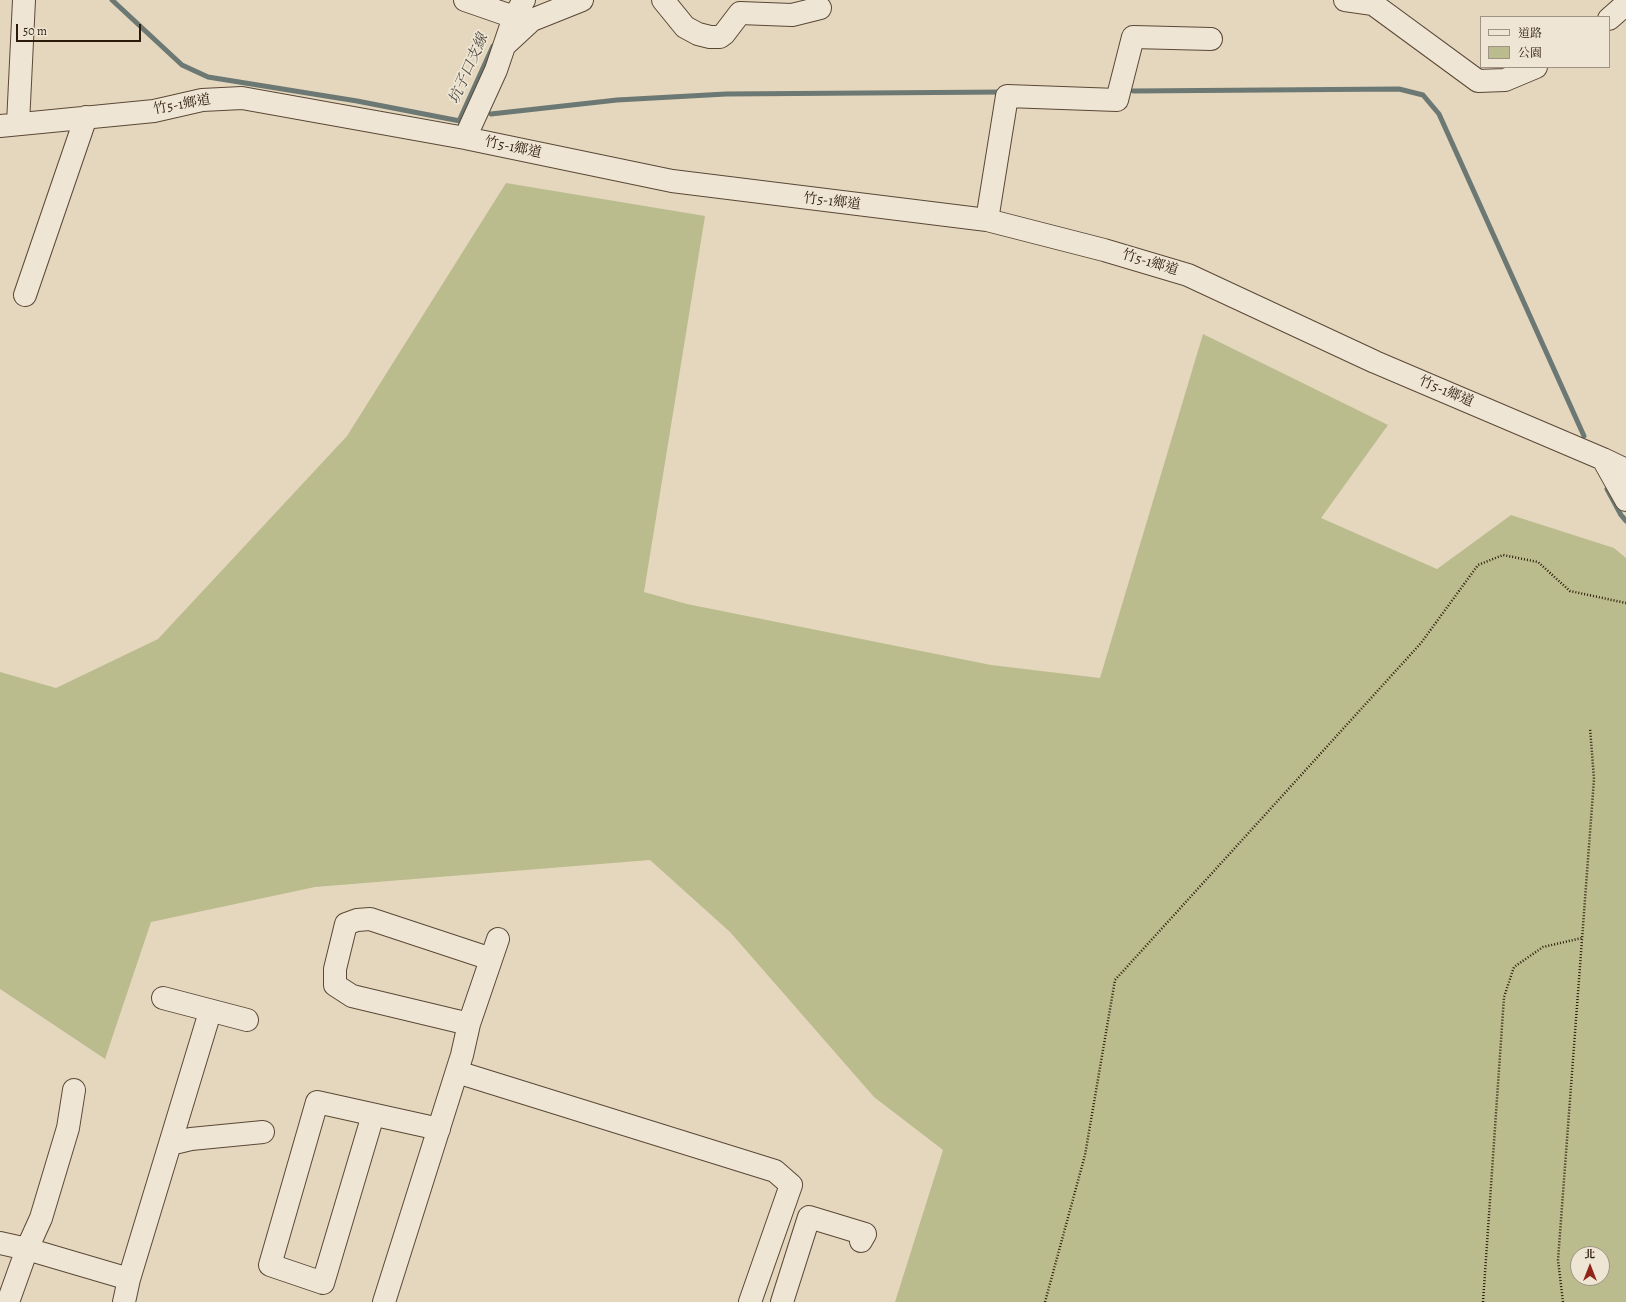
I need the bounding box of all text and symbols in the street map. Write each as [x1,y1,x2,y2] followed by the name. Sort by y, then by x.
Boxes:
[18,16,143,42] scale bar
[1480,16,1610,68] legend
[23,23,47,39] text: 50 m
[1518,25,1542,41] text: 道路
[446,31,492,107] water label: 坑子口支線
[1518,45,1542,61] text: 公園
[152,92,212,118] street label: 竹5-1鄉道
[483,134,543,162] street label: 竹5-1鄉道
[802,190,862,214] street label: 竹5-1鄉道
[1120,246,1180,280] street label: 竹5-1鄉道
[1416,373,1476,411] street label: 竹5-1鄉道
[1570,1246,1610,1286] north arrow
[1585,1247,1596,1262] text: 北

